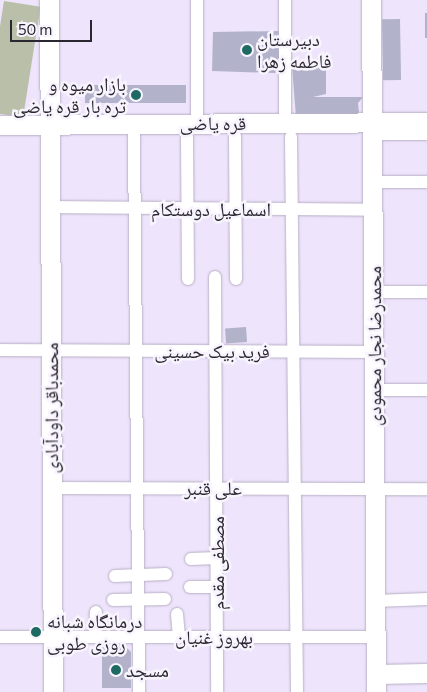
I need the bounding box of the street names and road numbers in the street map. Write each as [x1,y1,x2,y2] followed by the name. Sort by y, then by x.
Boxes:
[180,112,246,134] street label: قره یاضی
[151,198,271,220] street label: اسماعیل دوستکام
[363,266,385,426] street label: محمدرضا نجار محمودی
[154,340,270,362] street label: فرید بیک حسینی
[40,343,62,473] street label: محمدباقر داودآبادی
[184,477,242,499] street label: علی قنبر
[206,516,228,610] street label: مصطفی مقدم
[175,626,253,648] street label: بهروز غنیان

